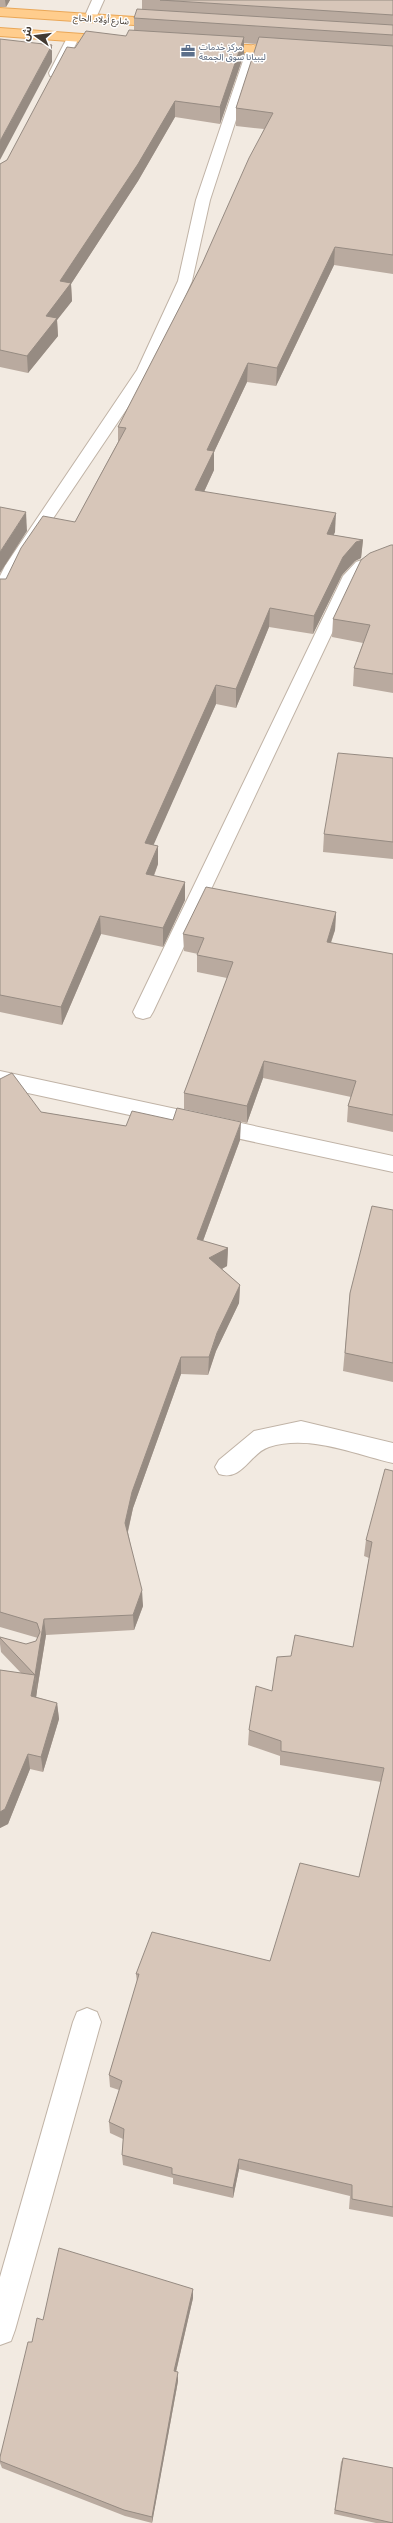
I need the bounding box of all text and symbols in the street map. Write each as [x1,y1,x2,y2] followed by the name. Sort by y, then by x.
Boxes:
[72,11,129,28] street label: شارع أولاد الحاج
[16,16,56,56] north arrow
[19,25,35,43] text: ش
[199,41,266,63] place label: مركز خدمات ليبيانا سوق الجمعة
[180,43,196,59] office icon: مركز خدمات ليبيانا سوق الجمعة

